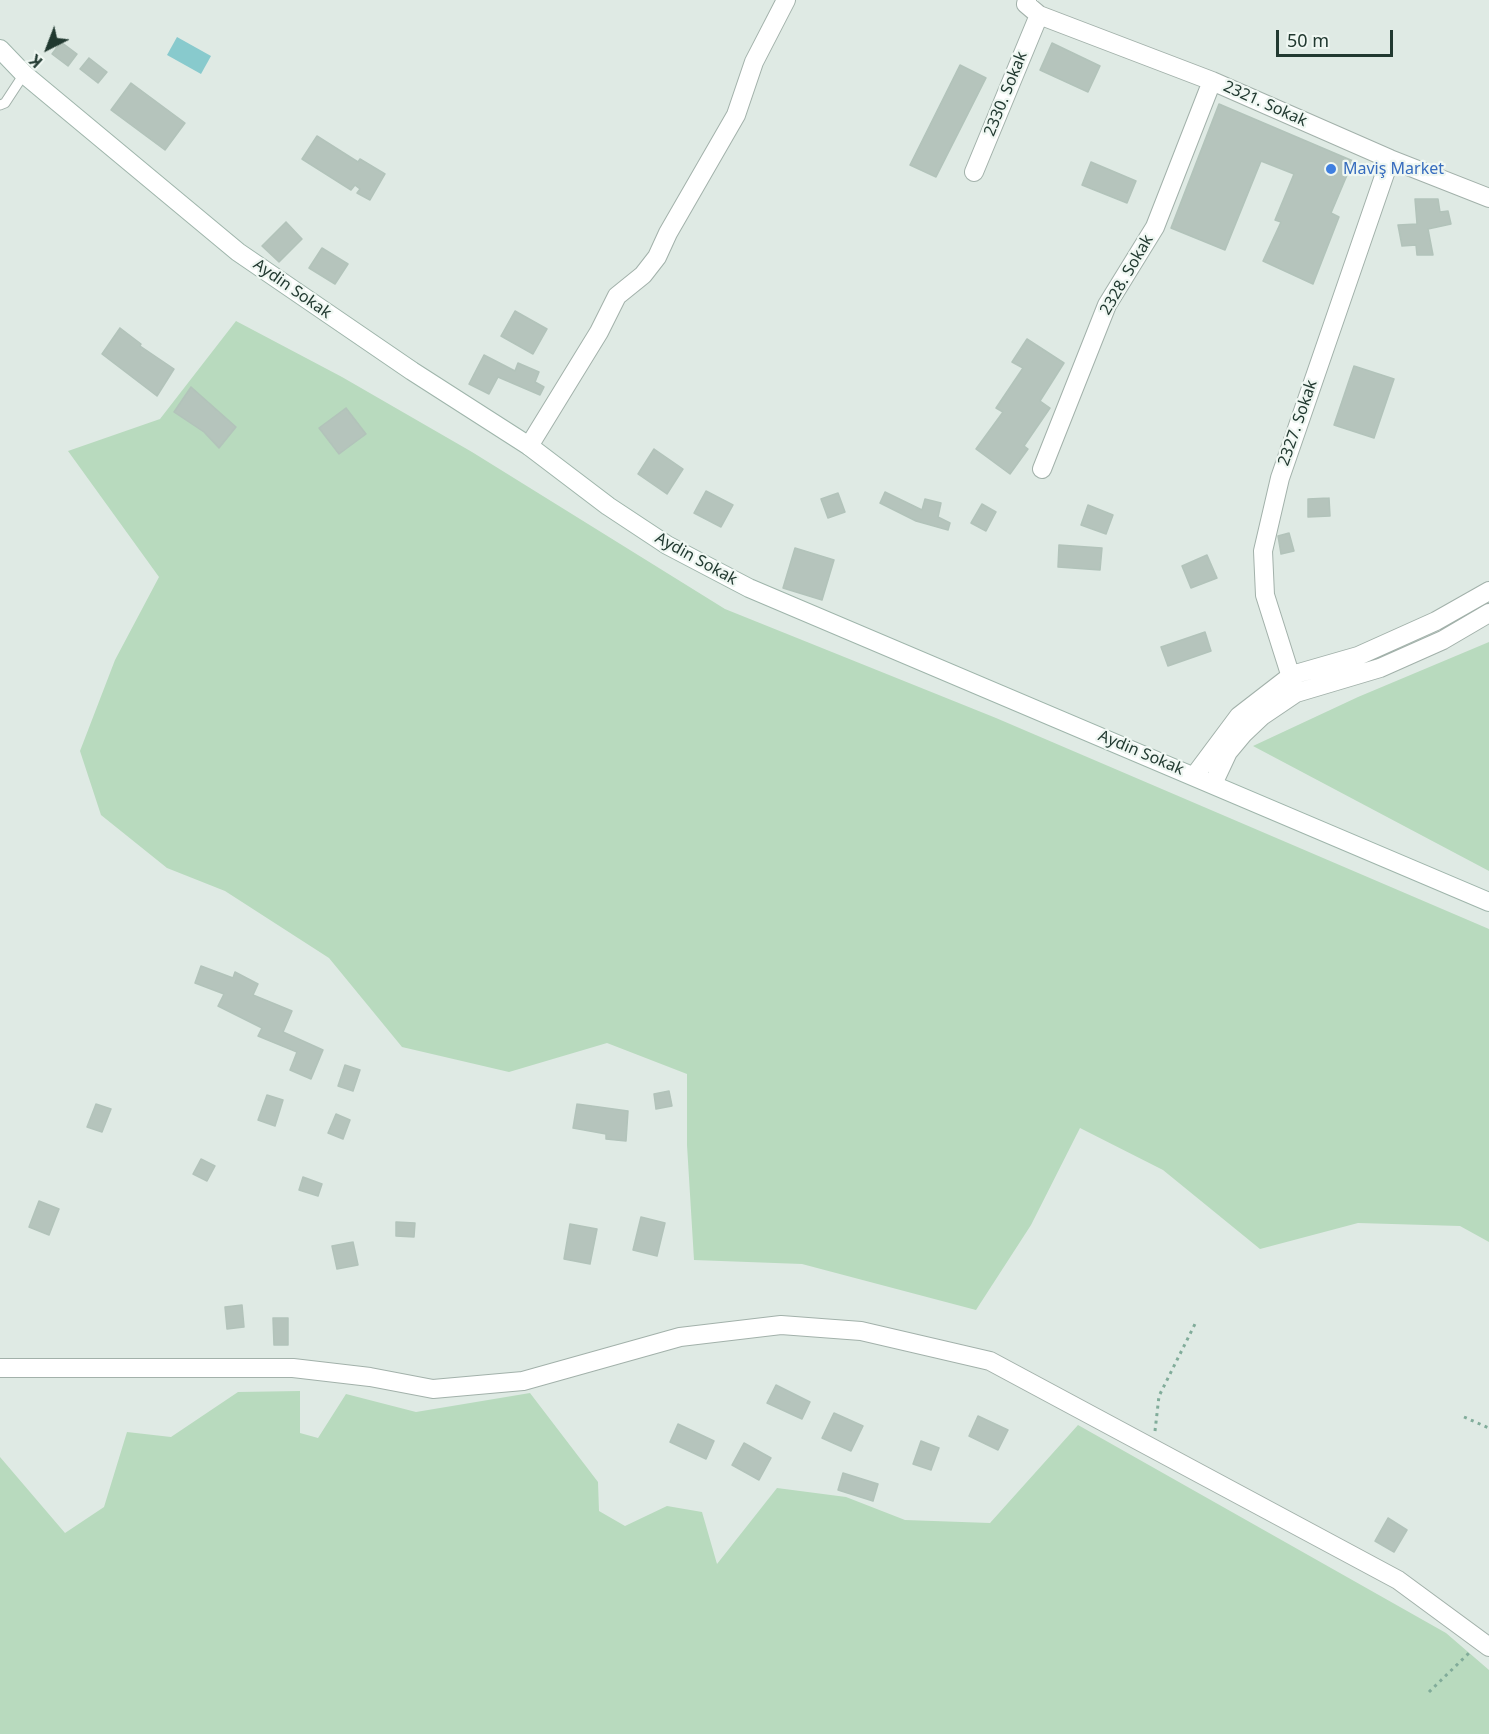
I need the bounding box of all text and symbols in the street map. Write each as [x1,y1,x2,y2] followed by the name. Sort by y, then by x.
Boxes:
[18,18,78,78] north arrow
[1279,18,1396,56] scale bar
[1287,28,1329,52] text: 50 m
[980,49,1032,139] street label: 2330. Sokak
[25,50,47,73] text: K
[1220,77,1310,131] street label: 2321. Sokak
[1343,159,1444,179] place label: Maviş Market
[1324,162,1338,176] marker: Maviş Market
[1096,231,1158,319] street label: 2328. Sokak
[249,255,335,323] street label: Aydin Sokak
[1274,378,1322,468] street label: 2327. Sokak
[652,529,740,589] street label: Aydin Sokak
[1095,726,1187,780] street label: Aydin Sokak

